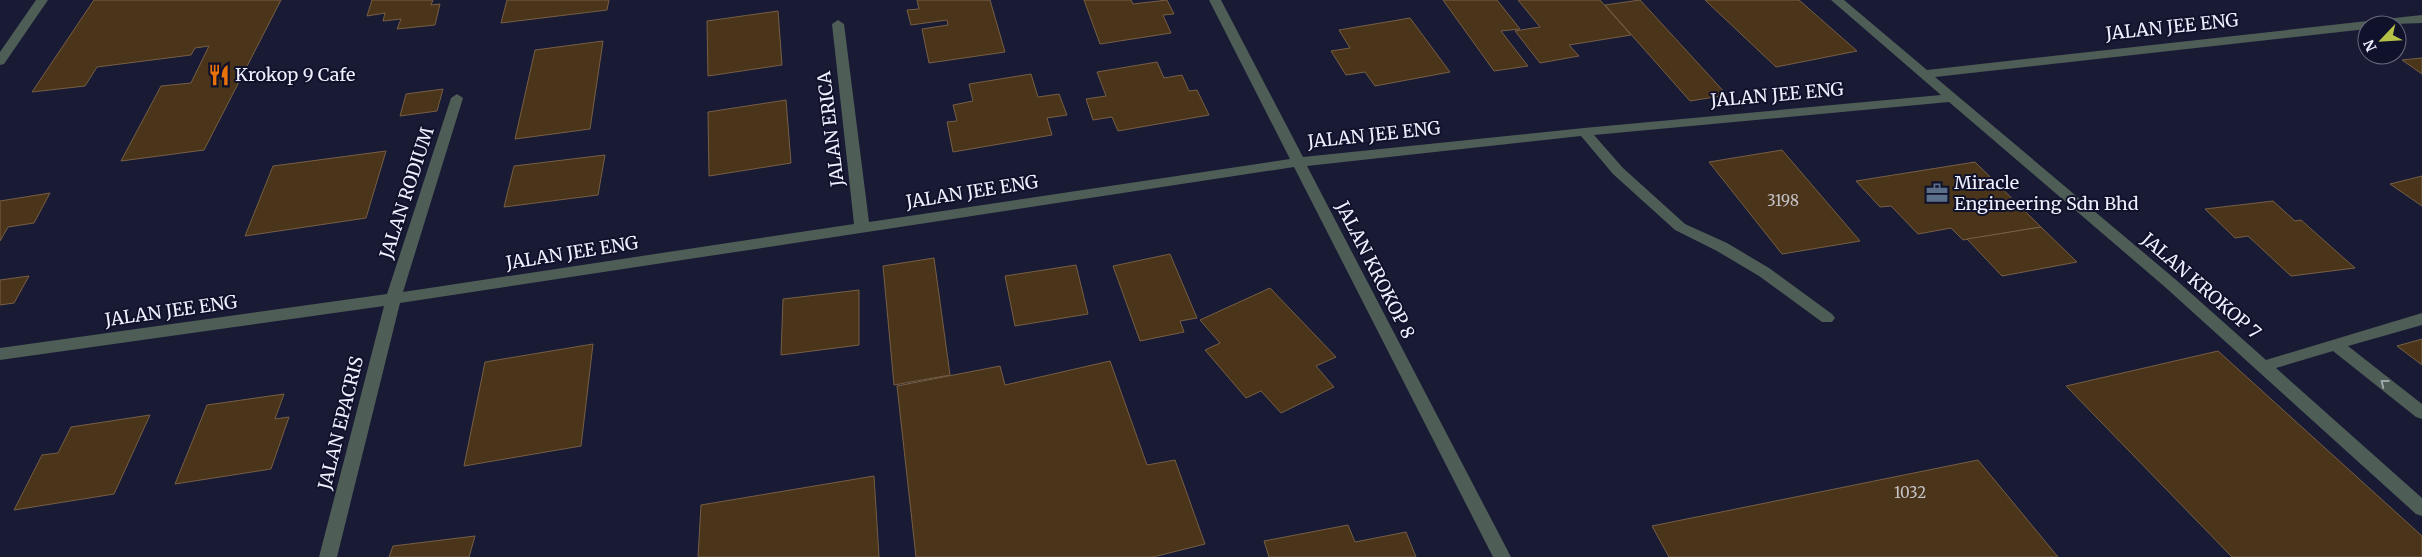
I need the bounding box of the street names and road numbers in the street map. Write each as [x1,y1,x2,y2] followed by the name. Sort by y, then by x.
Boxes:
[2103,8,2240,45] street label: JALAN JEE ENG
[812,70,849,189] street label: JALAN ERICA
[1708,77,1844,112] street label: JALAN JEE ENG
[1305,116,1442,153] street label: JALAN JEE ENG
[374,124,439,263] street label: JALAN RODIUM
[903,170,1040,213] street label: JALAN JEE ENG
[1330,196,1420,342] street label: JALAN KROKOP 8
[2136,227,2266,344] street label: JALAN KROKOP 7
[503,231,640,274] street label: JALAN JEE ENG
[102,290,239,331] street label: JALAN JEE ENG
[313,354,368,493] street label: JALAN EPACRIS

